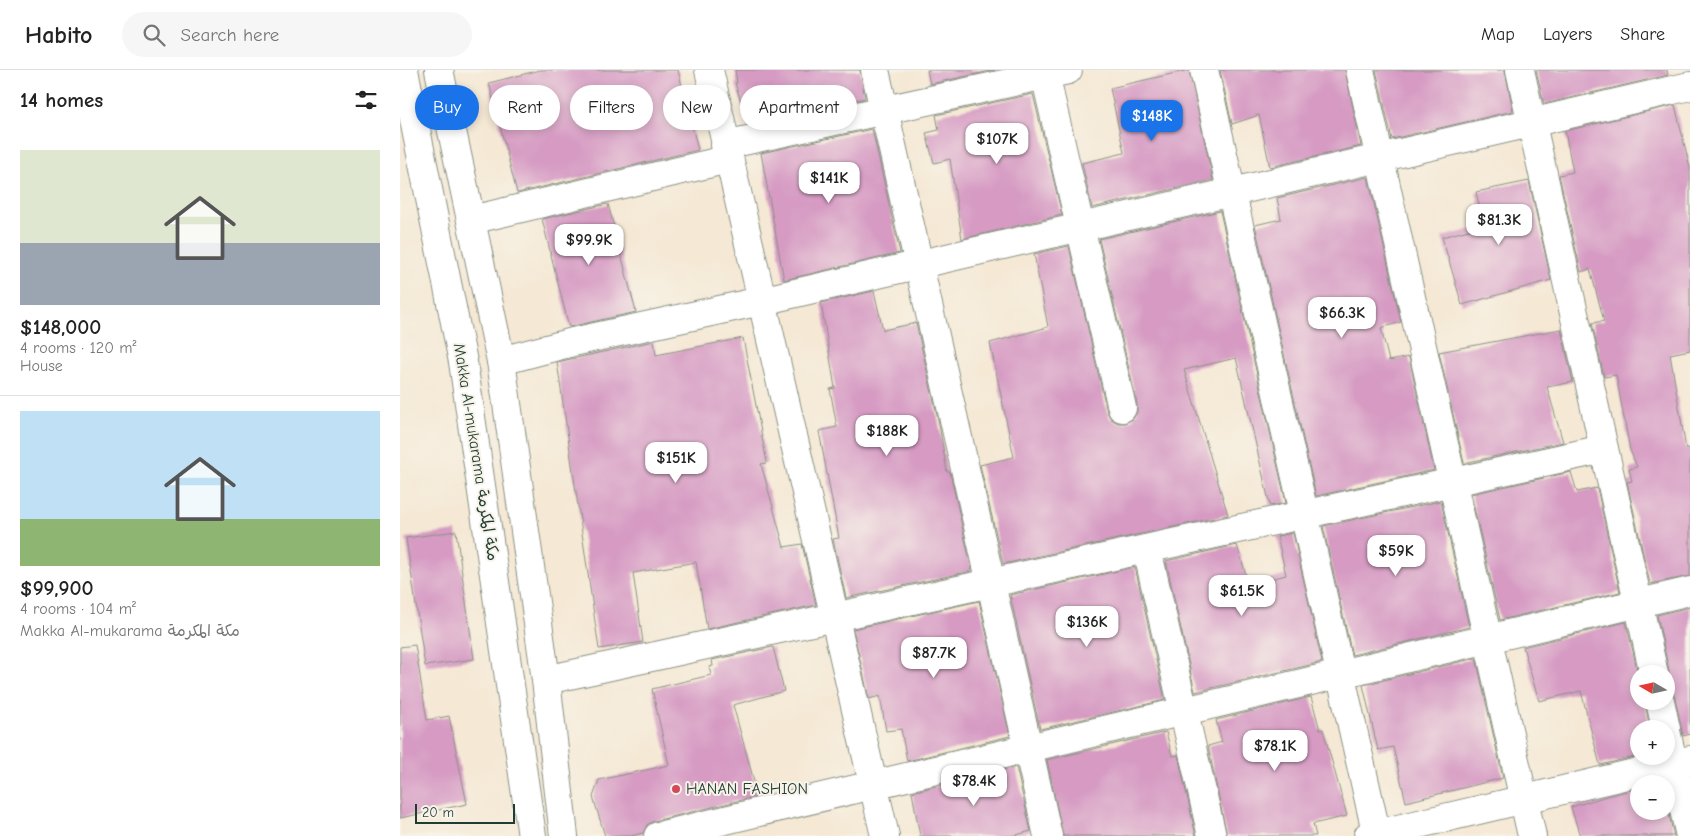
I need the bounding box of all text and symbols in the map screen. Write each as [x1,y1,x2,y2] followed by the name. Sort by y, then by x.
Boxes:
[122,12,472,57] search box
[25,21,92,49] text: Habito
[140,21,168,49] icon: search
[180,24,279,46] text: Search here
[1481,24,1515,45] text: Map
[1543,24,1592,45] text: Layers
[1620,24,1665,45] text: Share
[415,85,479,130] chip: Buy
[489,85,560,130] chip: Rent
[570,85,653,130] chip: Filters
[663,85,730,130] chip: New
[740,85,857,130] chip: Apartment
[352,86,380,114] icon: filters
[20,88,103,112] text: 14 homes
[1117,100,1187,142] pin: $148K
[1132,107,1172,125] text: $148K
[962,122,1032,165] pin: $107K
[976,130,1018,148] text: $107K
[794,162,864,204] pin: $141K
[810,169,848,187] text: $141K
[155,183,245,273] icon: home
[1458,204,1540,246] pin: $81.3K
[1477,211,1521,229] text: $81.3K
[548,224,630,266] pin: $99.9K
[566,231,612,249] text: $99.9K
[1301,296,1383,339] pin: $66.3K
[1319,304,1365,322] text: $66.3K
[20,315,101,339] text: $148,000
[20,339,137,357] text: 4 rooms · 120 m²
[450,342,502,562] street label: Makka Al-mukarama مكة المكرمة
[20,357,63,375] text: House
[852,414,922,457] pin: $188K
[866,422,908,440] text: $188K
[641,442,711,484] pin: $151K
[155,444,245,534] icon: home
[656,449,696,467] text: $151K
[1366,534,1426,577] pin: $59K
[1378,542,1414,560] text: $59K
[1201,574,1283,617] pin: $61.5K
[20,576,94,600] text: $99,900
[1220,582,1264,600] text: $61.5K
[20,600,136,618] text: 4 rooms · 104 m²
[1052,606,1122,648] pin: $136K
[1066,613,1108,631] text: $136K
[20,622,240,640] text: Makka Al-mukarama مكة المكرمة
[893,636,975,679] pin: $87.7K
[912,644,956,662] text: $87.7K
[1630,665,1675,710] north arrow
[1630,665,1675,820] map controls
[1630,720,1675,765] button: +
[1234,730,1316,772] pin: $78.1K
[1254,737,1296,755] text: $78.1K
[933,764,1015,807] pin: $78.4K
[952,772,996,790] text: $78.4K
[1630,775,1675,820] button: −
[686,780,808,798] place label: HANAN FASHION
[670,783,682,795] marker: HANAN FASHION
[415,801,515,824] scale bar
[422,804,454,821] text: 20 m

